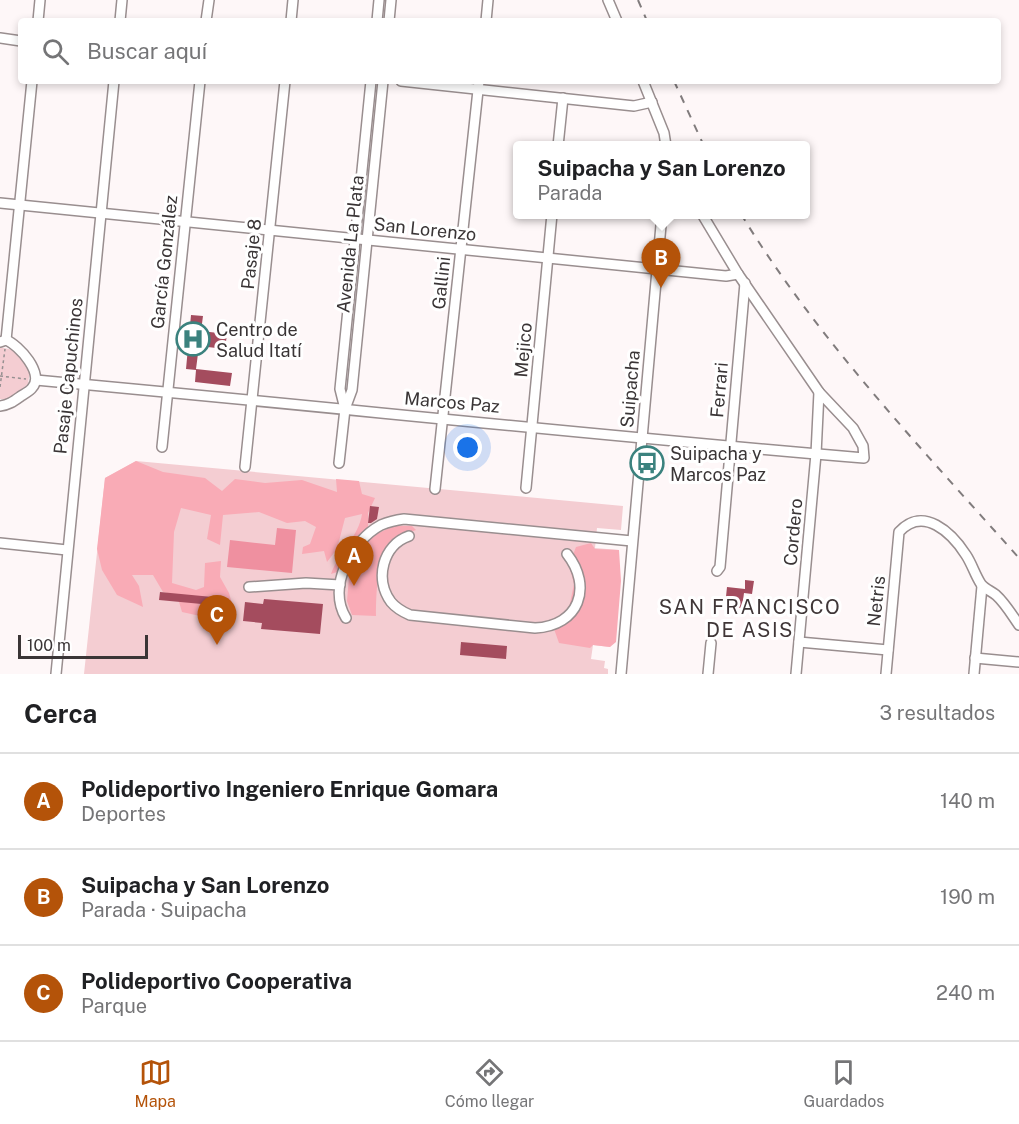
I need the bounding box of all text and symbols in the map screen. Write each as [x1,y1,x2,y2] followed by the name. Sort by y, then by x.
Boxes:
[18,18,1001,84] search box
[39,35,72,68] icon: search
[87,38,207,64] text: Buscar aquí
[513,141,810,219] popup
[537,155,786,181] text: Suipacha y San Lorenzo
[332,174,368,314] street label: Avenida La Plata
[537,181,602,205] text: Parada
[147,194,181,330] street label: García González
[373,213,477,245] street label: San Lorenzo
[237,218,265,290] street label: Pasaje 8
[642,238,680,288] pin: B
[428,255,454,311] street label: Gallini
[49,297,87,455] street label: Pasaje Capuchinos
[216,319,302,361] place label: Centro de Salud Itatí
[175,321,211,357] hospital icon: Centro de Salud Itatí
[510,322,536,378] street label: Mejico
[616,349,644,429] street label: Suipacha
[706,361,732,419] street label: Ferrari
[403,387,501,417] street label: Marcos Paz
[453,433,482,462] your location
[670,443,766,485] place label: Suipacha y Marcos Paz
[629,445,665,481] bus stop icon: Suipacha y Marcos Paz
[780,497,806,567] street label: Cordero
[334,536,374,586] pin: A
[863,575,889,627] street label: Netris
[659,595,841,642] district label: SAN FRANCISCO DE ASIS
[198,596,236,645] pin: C
[18,632,148,660] scale bar
[27,636,71,655] text: 100 m
[24,698,97,729] text: Cerca
[879,701,995,725] text: 3 resultados
[81,776,498,802] text: Polideportivo Ingeniero Enrique Gomara
[36,789,51,813] text: A
[940,789,995,813] text: 140 m
[81,802,166,826] text: Deportes
[81,872,329,898] text: Suipacha y San Lorenzo
[37,885,50,909] text: B
[940,885,995,909] text: 190 m
[81,898,247,922] text: Parada · Suipacha
[81,968,352,994] text: Polideportivo Cooperativa
[36,981,51,1005] text: C
[936,981,995,1005] text: 240 m
[81,994,147,1018] text: Parque
[135,1056,176,1111] tab: Mapa
[445,1056,534,1111] tab: Cómo llegar
[803,1056,884,1111] tab: Guardados

